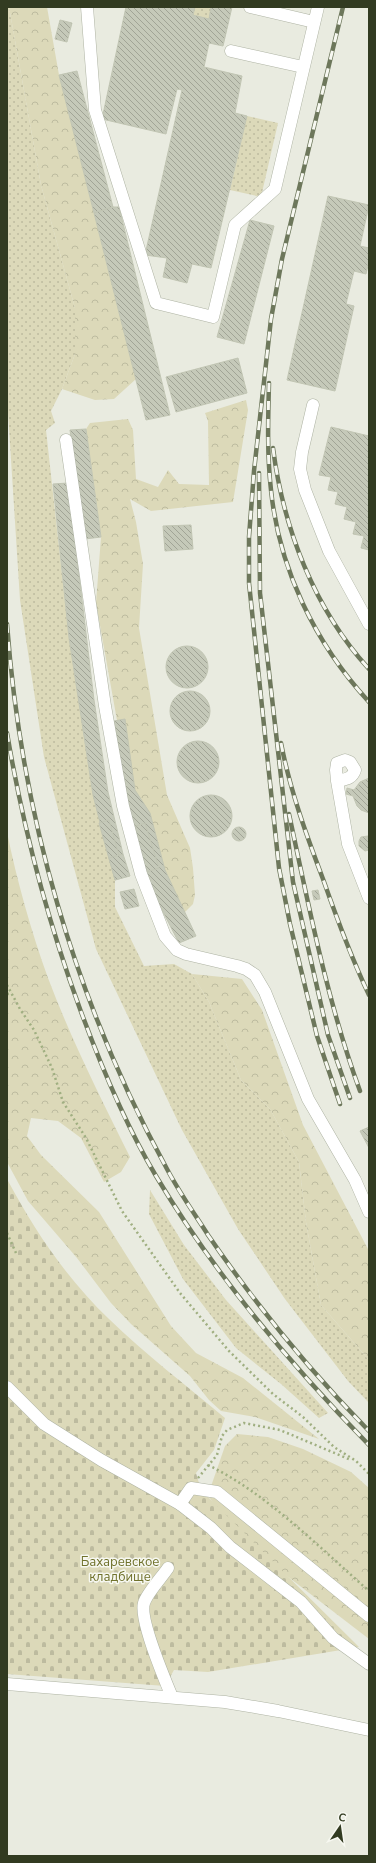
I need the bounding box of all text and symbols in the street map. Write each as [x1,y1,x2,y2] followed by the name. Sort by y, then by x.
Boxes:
[81,1553,159,1586] park label: Бахаревское кладбище
[320,1807,360,1847] north arrow
[337,1810,348,1826] text: С

